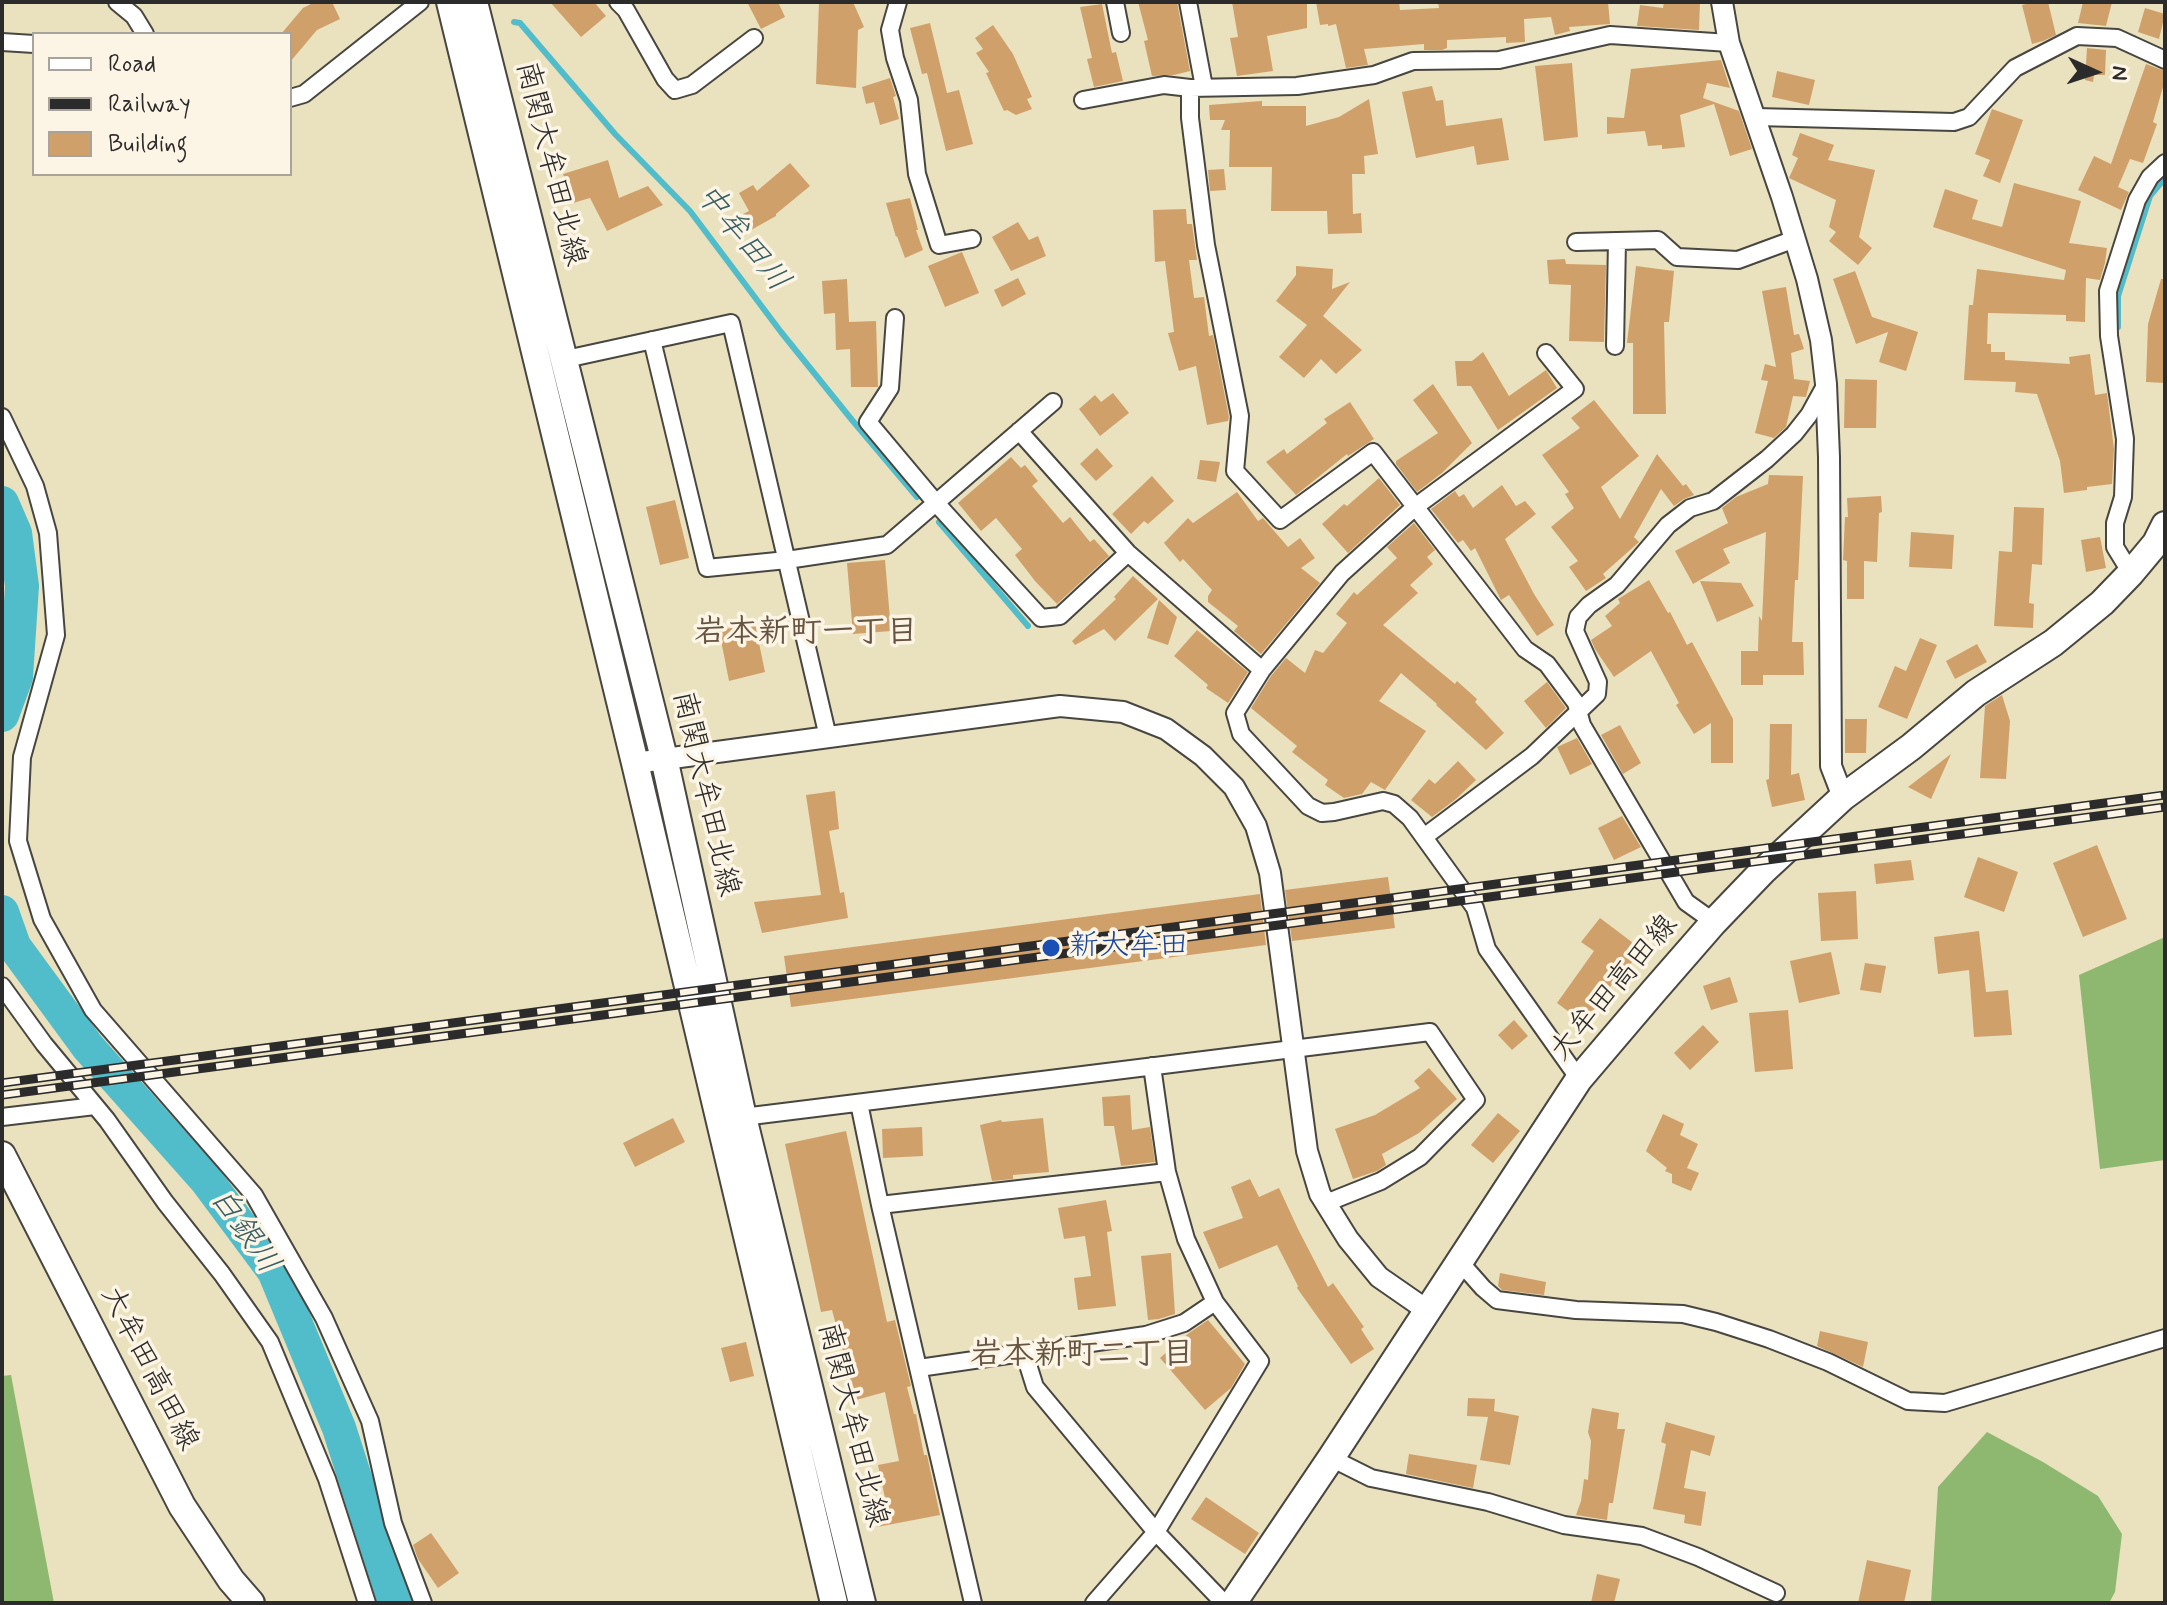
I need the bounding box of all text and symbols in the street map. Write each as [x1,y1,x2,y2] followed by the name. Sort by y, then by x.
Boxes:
[32,32,292,176] legend
[2055,32,2135,112] north arrow
[108,49,156,80] text: Road
[506,58,592,270] street label: 南関大牟田北線
[2105,65,2133,81] text: N
[108,89,191,120] text: Railway
[108,129,188,160] text: Building
[686,177,796,301] water label: 中牟田川
[694,615,918,653] district label: 岩本新町一丁目
[663,688,745,900] street label: 南関大牟田北線
[1543,908,1687,1070] street label: 大牟田高田線
[1069,930,1189,966] place label: 新大牟田
[1040,937,1062,959] marker: 新大牟田
[200,1182,286,1282] water label: 白銀川
[91,1281,205,1457] street label: 大牟田高田線
[808,1319,894,1531] street label: 南関大牟田北線
[970,1337,1194,1375] district label: 岩本新町二丁目

